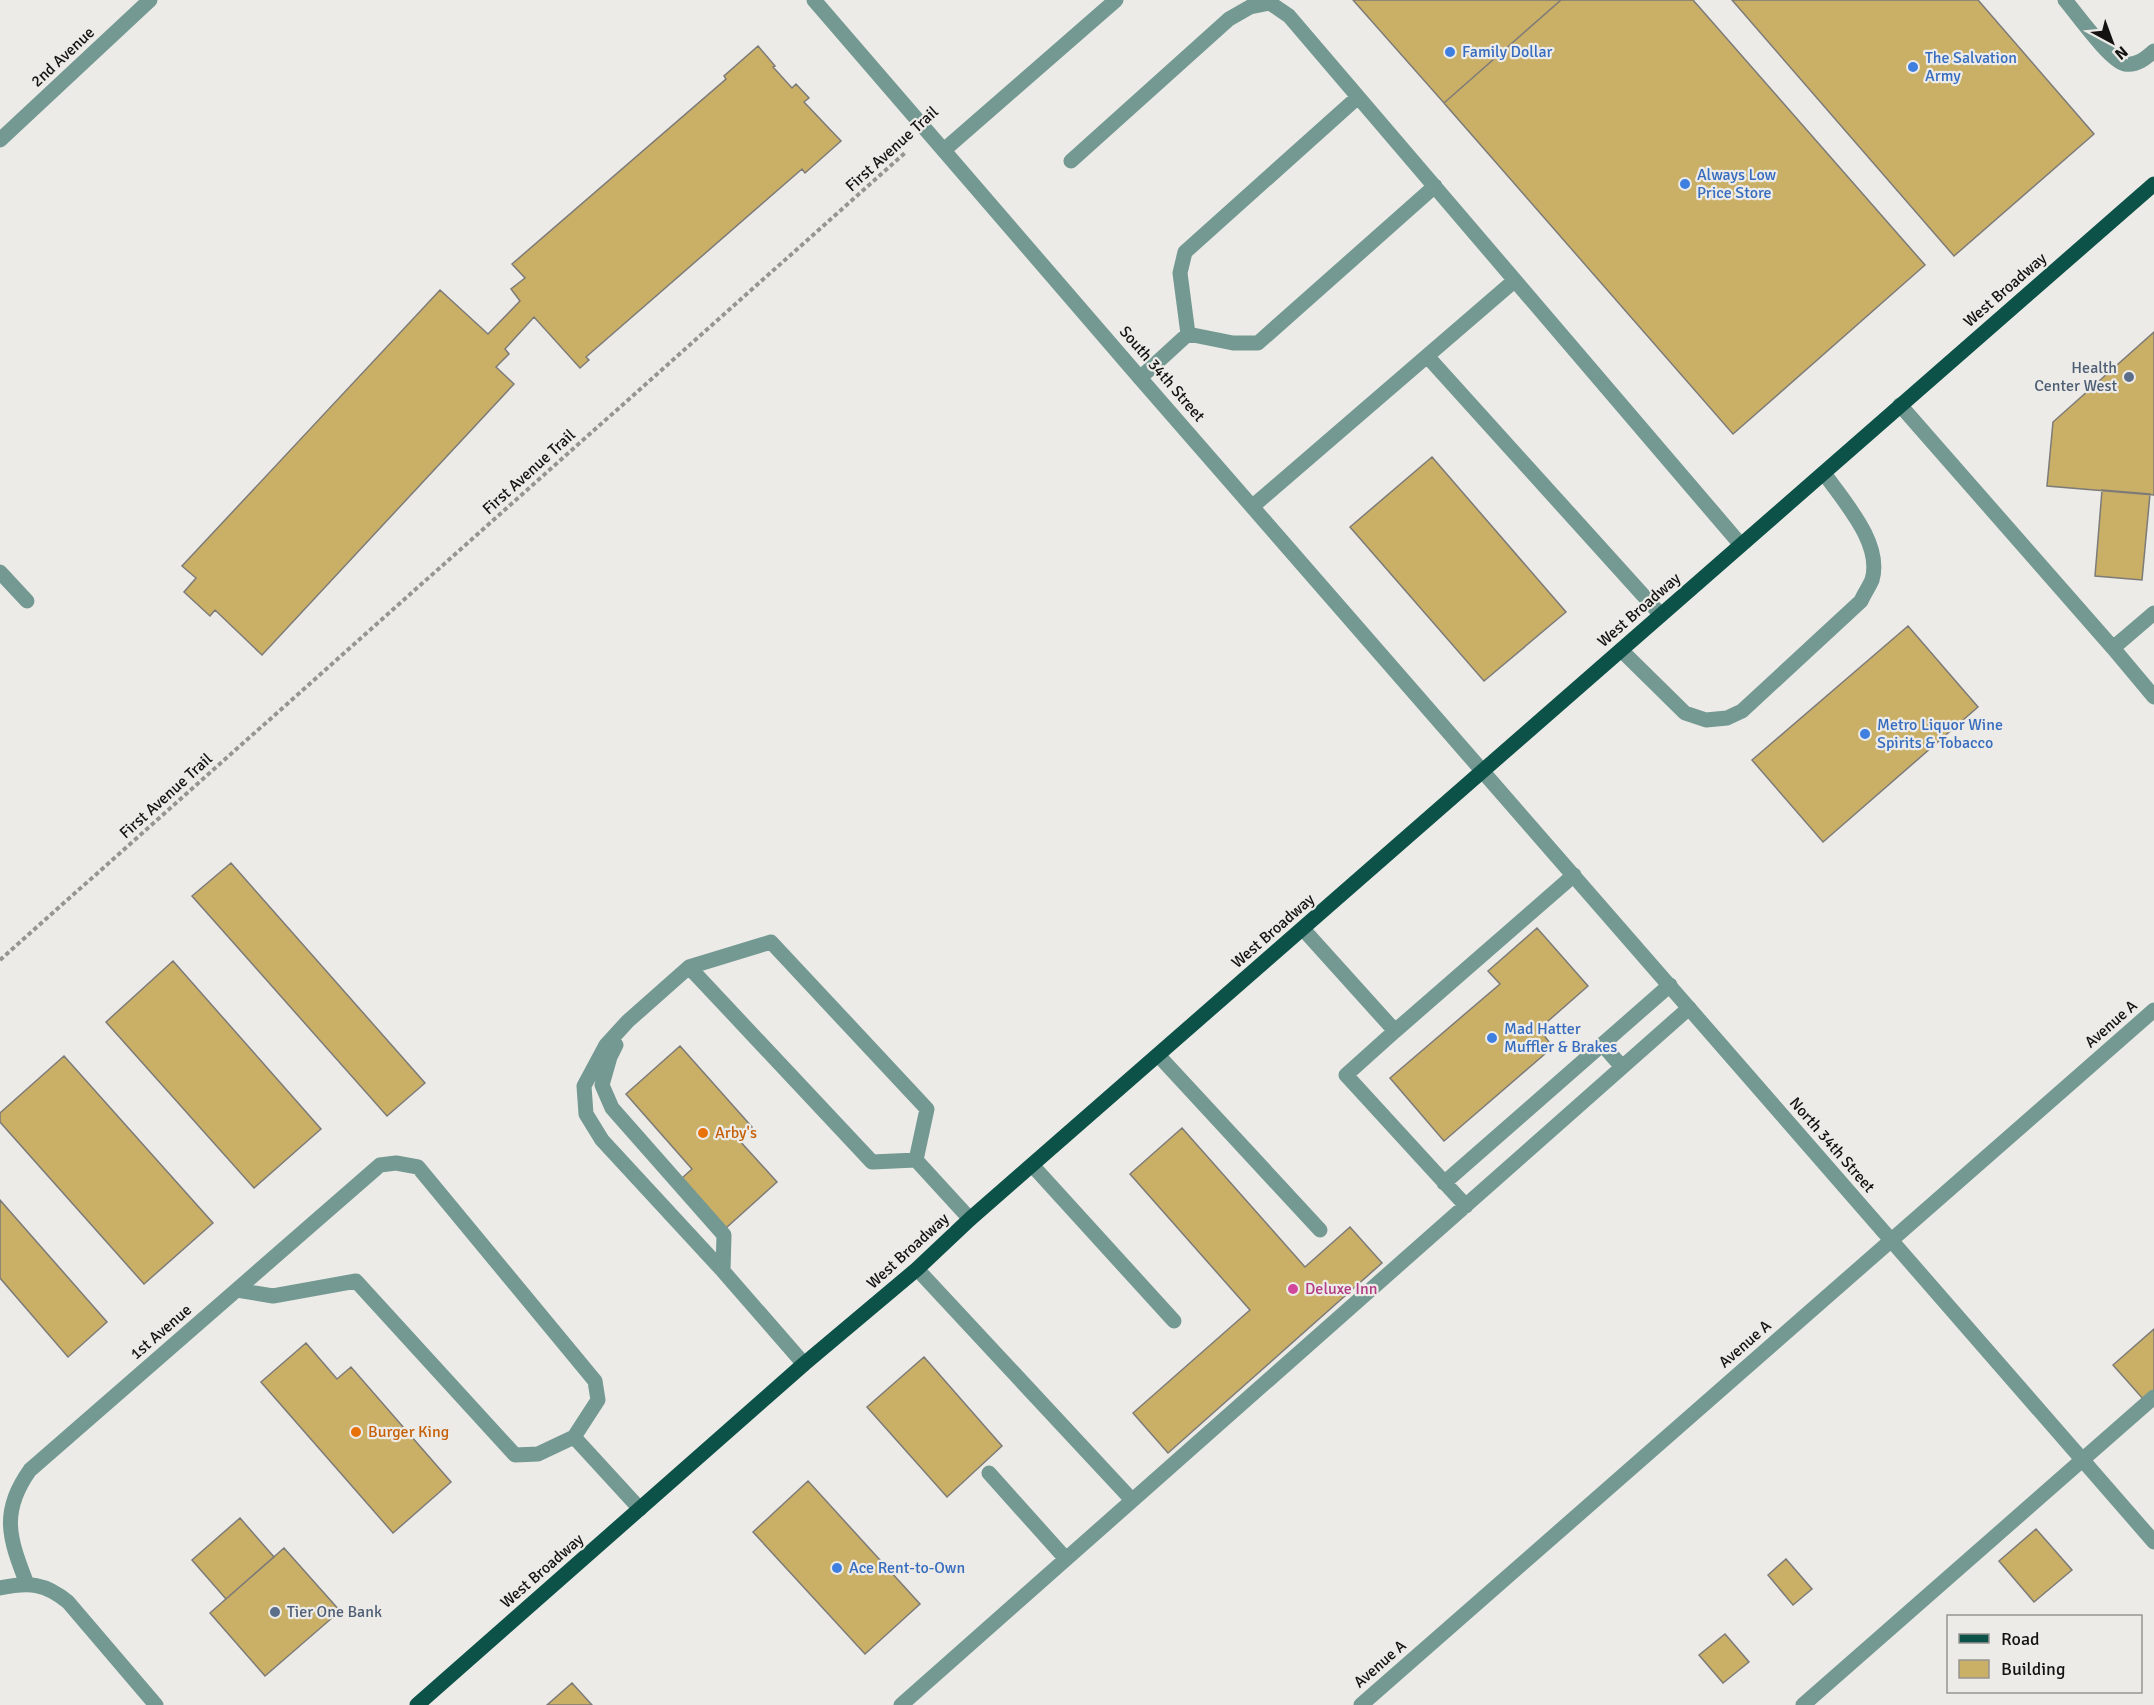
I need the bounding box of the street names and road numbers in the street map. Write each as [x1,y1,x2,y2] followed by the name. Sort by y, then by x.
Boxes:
[27,23,99,91] street label: 2nd Avenue
[841,102,943,196] street label: First Avenue Trail
[1959,248,2051,332] street label: West Broadway
[1115,322,1209,426] street label: South 34th Street
[478,425,580,519] street label: First Avenue Trail
[1593,568,1685,652] street label: West Broadway
[115,749,217,843] street label: First Avenue Trail
[1227,889,1319,973] street label: West Broadway
[2081,996,2142,1052] street label: Avenue A
[1785,1093,1879,1197] street label: North 34th Street
[863,1209,954,1293] street label: West Broadway
[126,1300,196,1364] street label: 1st Avenue
[1715,1316,1776,1372] street label: Avenue A
[496,1529,588,1613] street label: West Broadway
[1350,1636,1411,1692] street label: Avenue A

